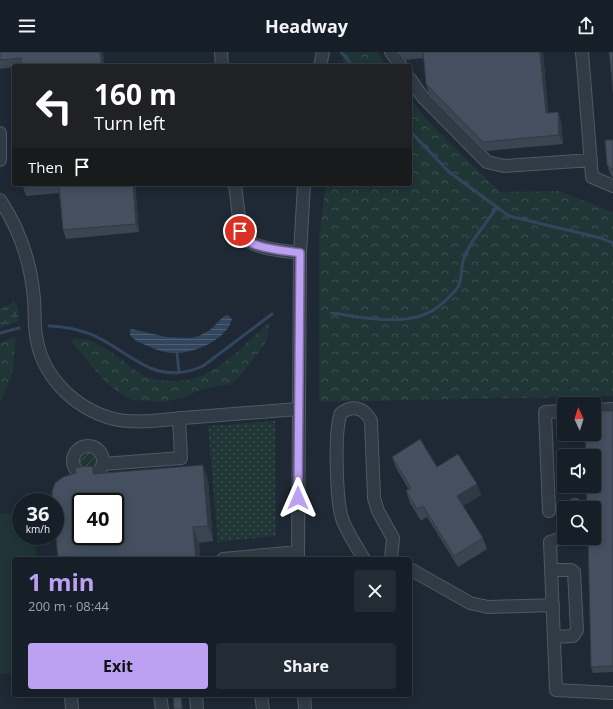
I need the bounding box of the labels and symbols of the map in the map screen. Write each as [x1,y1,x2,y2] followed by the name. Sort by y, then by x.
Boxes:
[223,214,257,248] pin
[557,397,601,441] north arrow
[277,477,319,519] position arrow
[72,493,124,545] speed limit sign: 40

